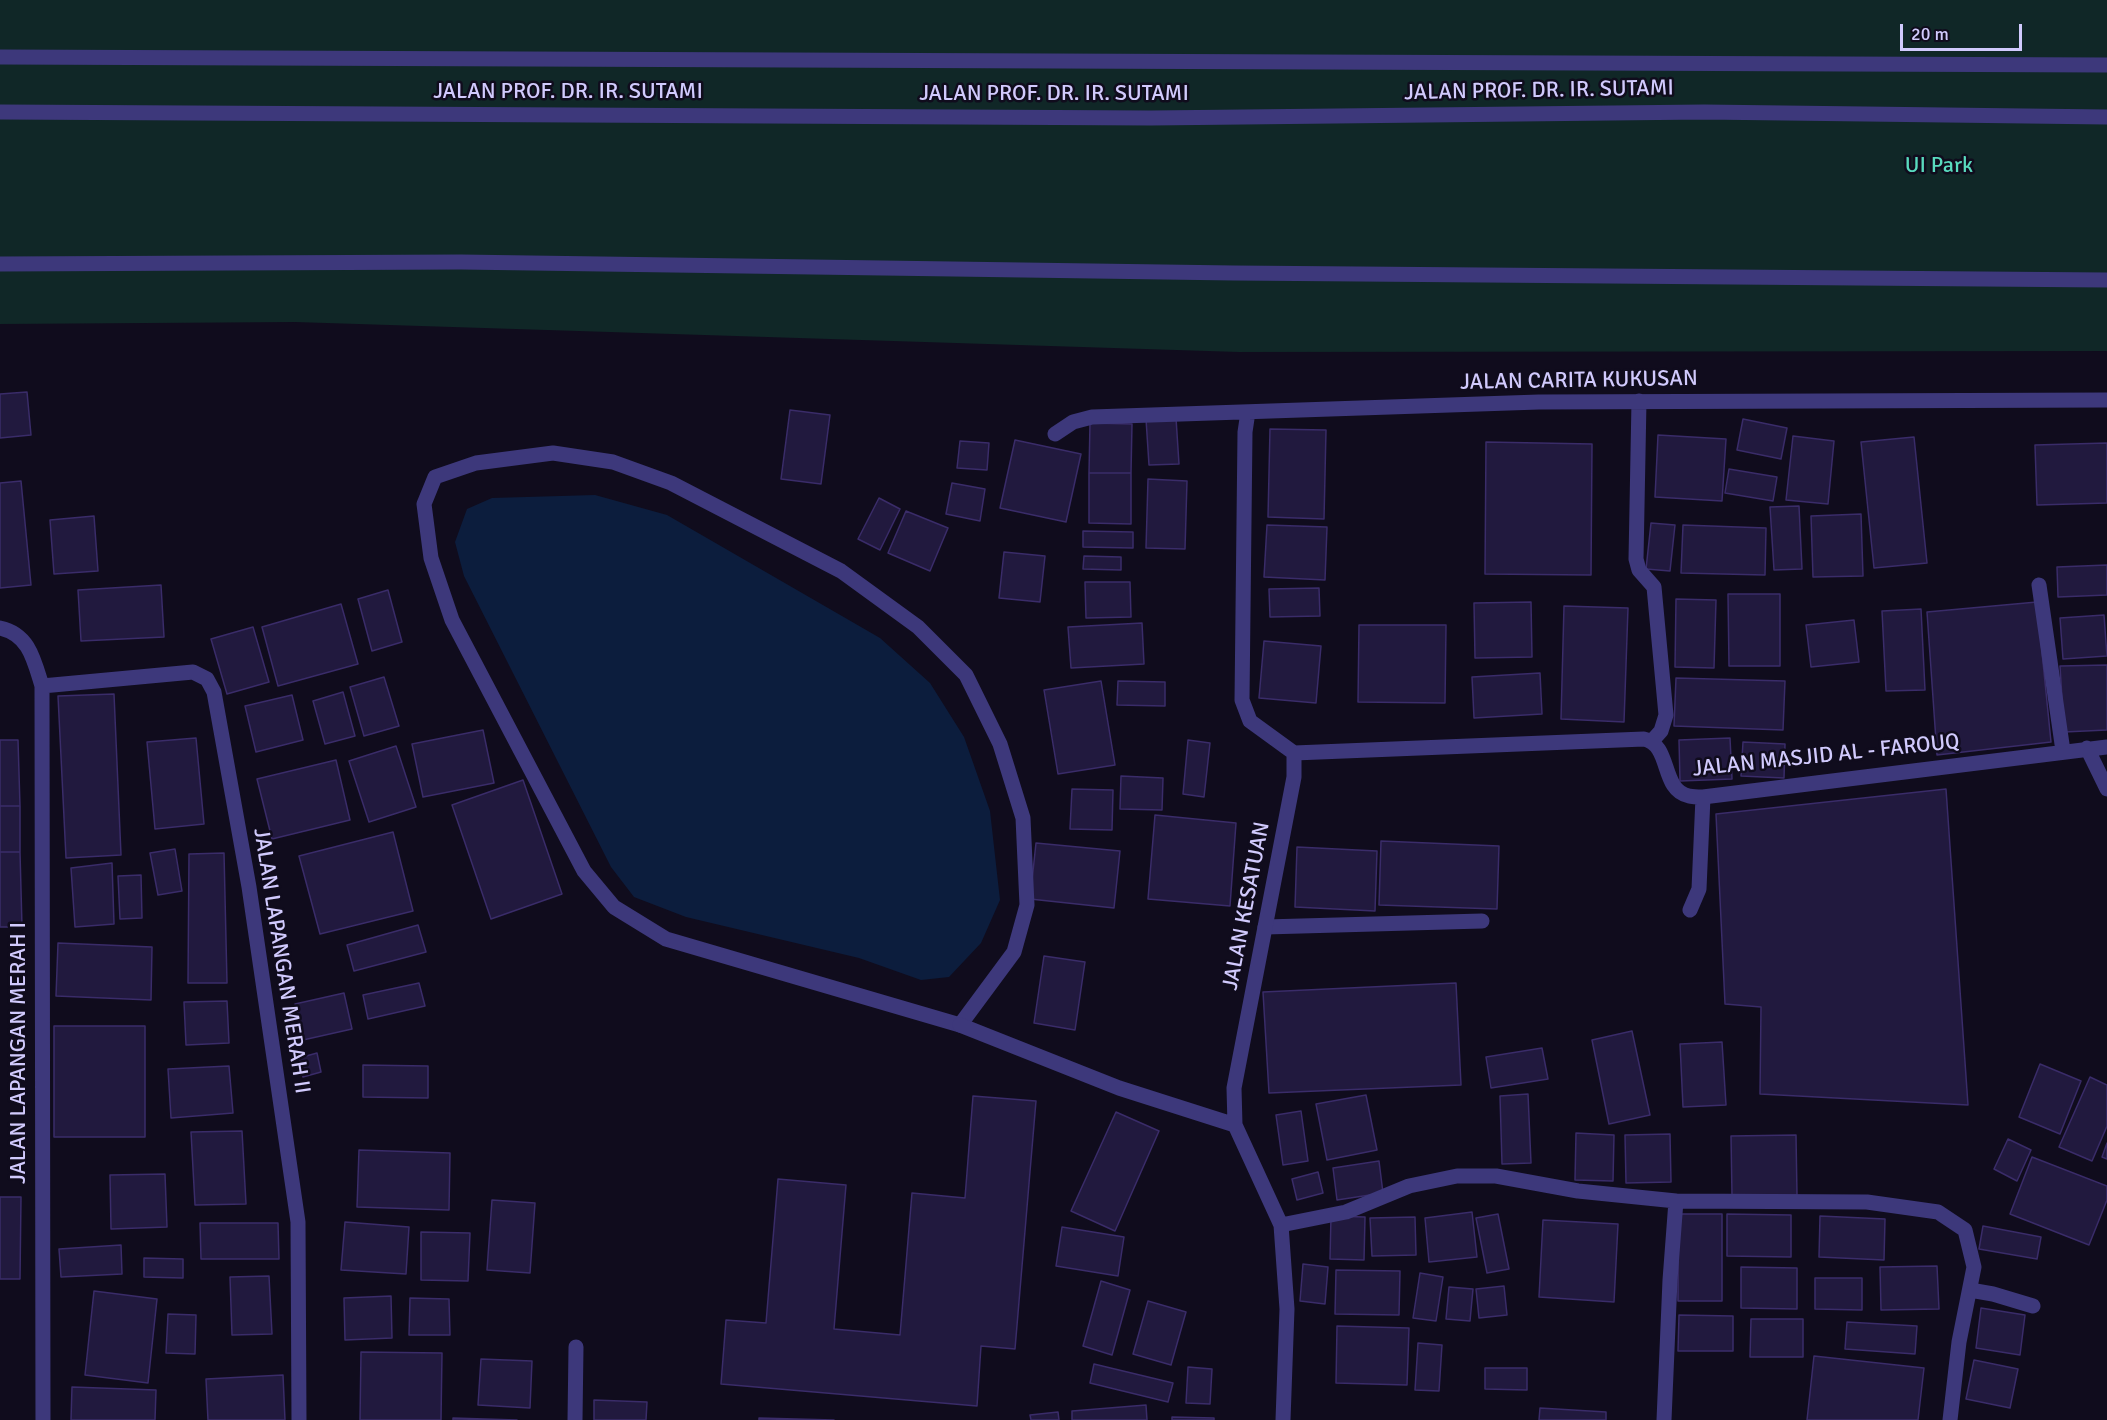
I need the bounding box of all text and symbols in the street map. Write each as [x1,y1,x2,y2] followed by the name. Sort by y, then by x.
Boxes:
[1903,12,2024,50] scale bar
[1911,23,1949,45] text: 20 m
[1404,75,1674,107] street label: JALAN PROF. DR. IR. SUTAMI
[433,79,703,105] street label: JALAN PROF. DR. IR. SUTAMI
[919,81,1189,107] street label: JALAN PROF. DR. IR. SUTAMI
[1905,153,1973,179] park label: UI Park
[1460,366,1698,396] street label: JALAN CARITA KUKUSAN
[1691,729,1961,783] street label: JALAN MASJID AL - FAROUQ
[1218,820,1276,992] street label: JALAN KESATUAN
[247,826,315,1096] street label: JALAN LAPANGAN MERAH II
[6,922,32,1184] street label: JALAN LAPANGAN MERAH I

